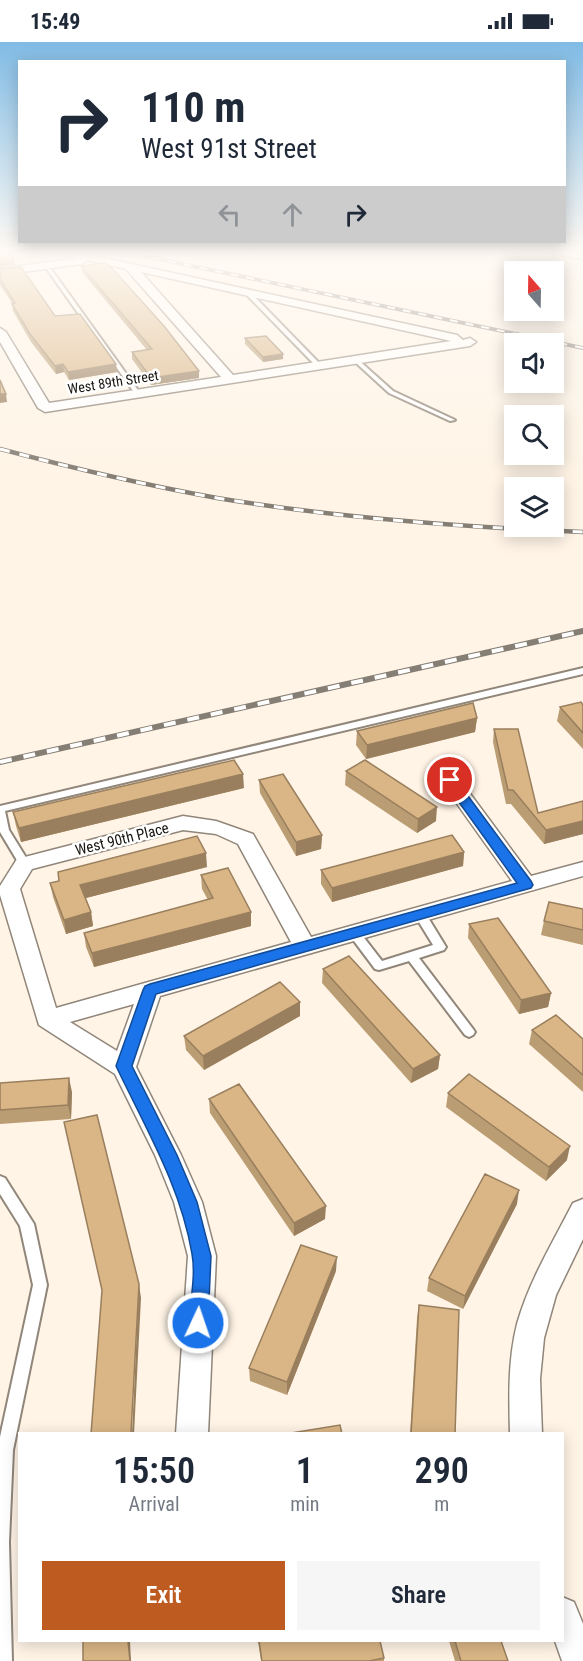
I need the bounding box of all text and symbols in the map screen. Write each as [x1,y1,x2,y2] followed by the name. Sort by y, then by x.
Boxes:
[30,9,81,34] text: 15:49
[141,83,246,132] text: 110 m
[42,84,120,162] icon: right
[141,133,317,165] text: West 91st Street
[213,198,246,231] icon: left
[276,198,309,231] icon: ahead
[339,198,372,231] icon: right
[504,261,564,321] north arrow
[504,261,564,537] map controls
[504,333,564,393] button: sound
[67,367,159,397] street label: West 89th Street
[504,405,564,465] button: search
[504,477,564,537] button: layers
[424,754,475,805] pin
[433,763,466,796] icon: arrive
[73,819,171,859] street label: West 90th Place
[166,1291,230,1355] position arrow
[113,1450,195,1492] text: 15:50
[296,1450,314,1492] text: 1
[415,1450,469,1492] text: 290
[129,1492,180,1516] text: Arrival
[290,1492,319,1516] text: min
[434,1492,449,1516] text: m
[42,1561,285,1630] button: Exit
[297,1561,540,1630] button: Share

